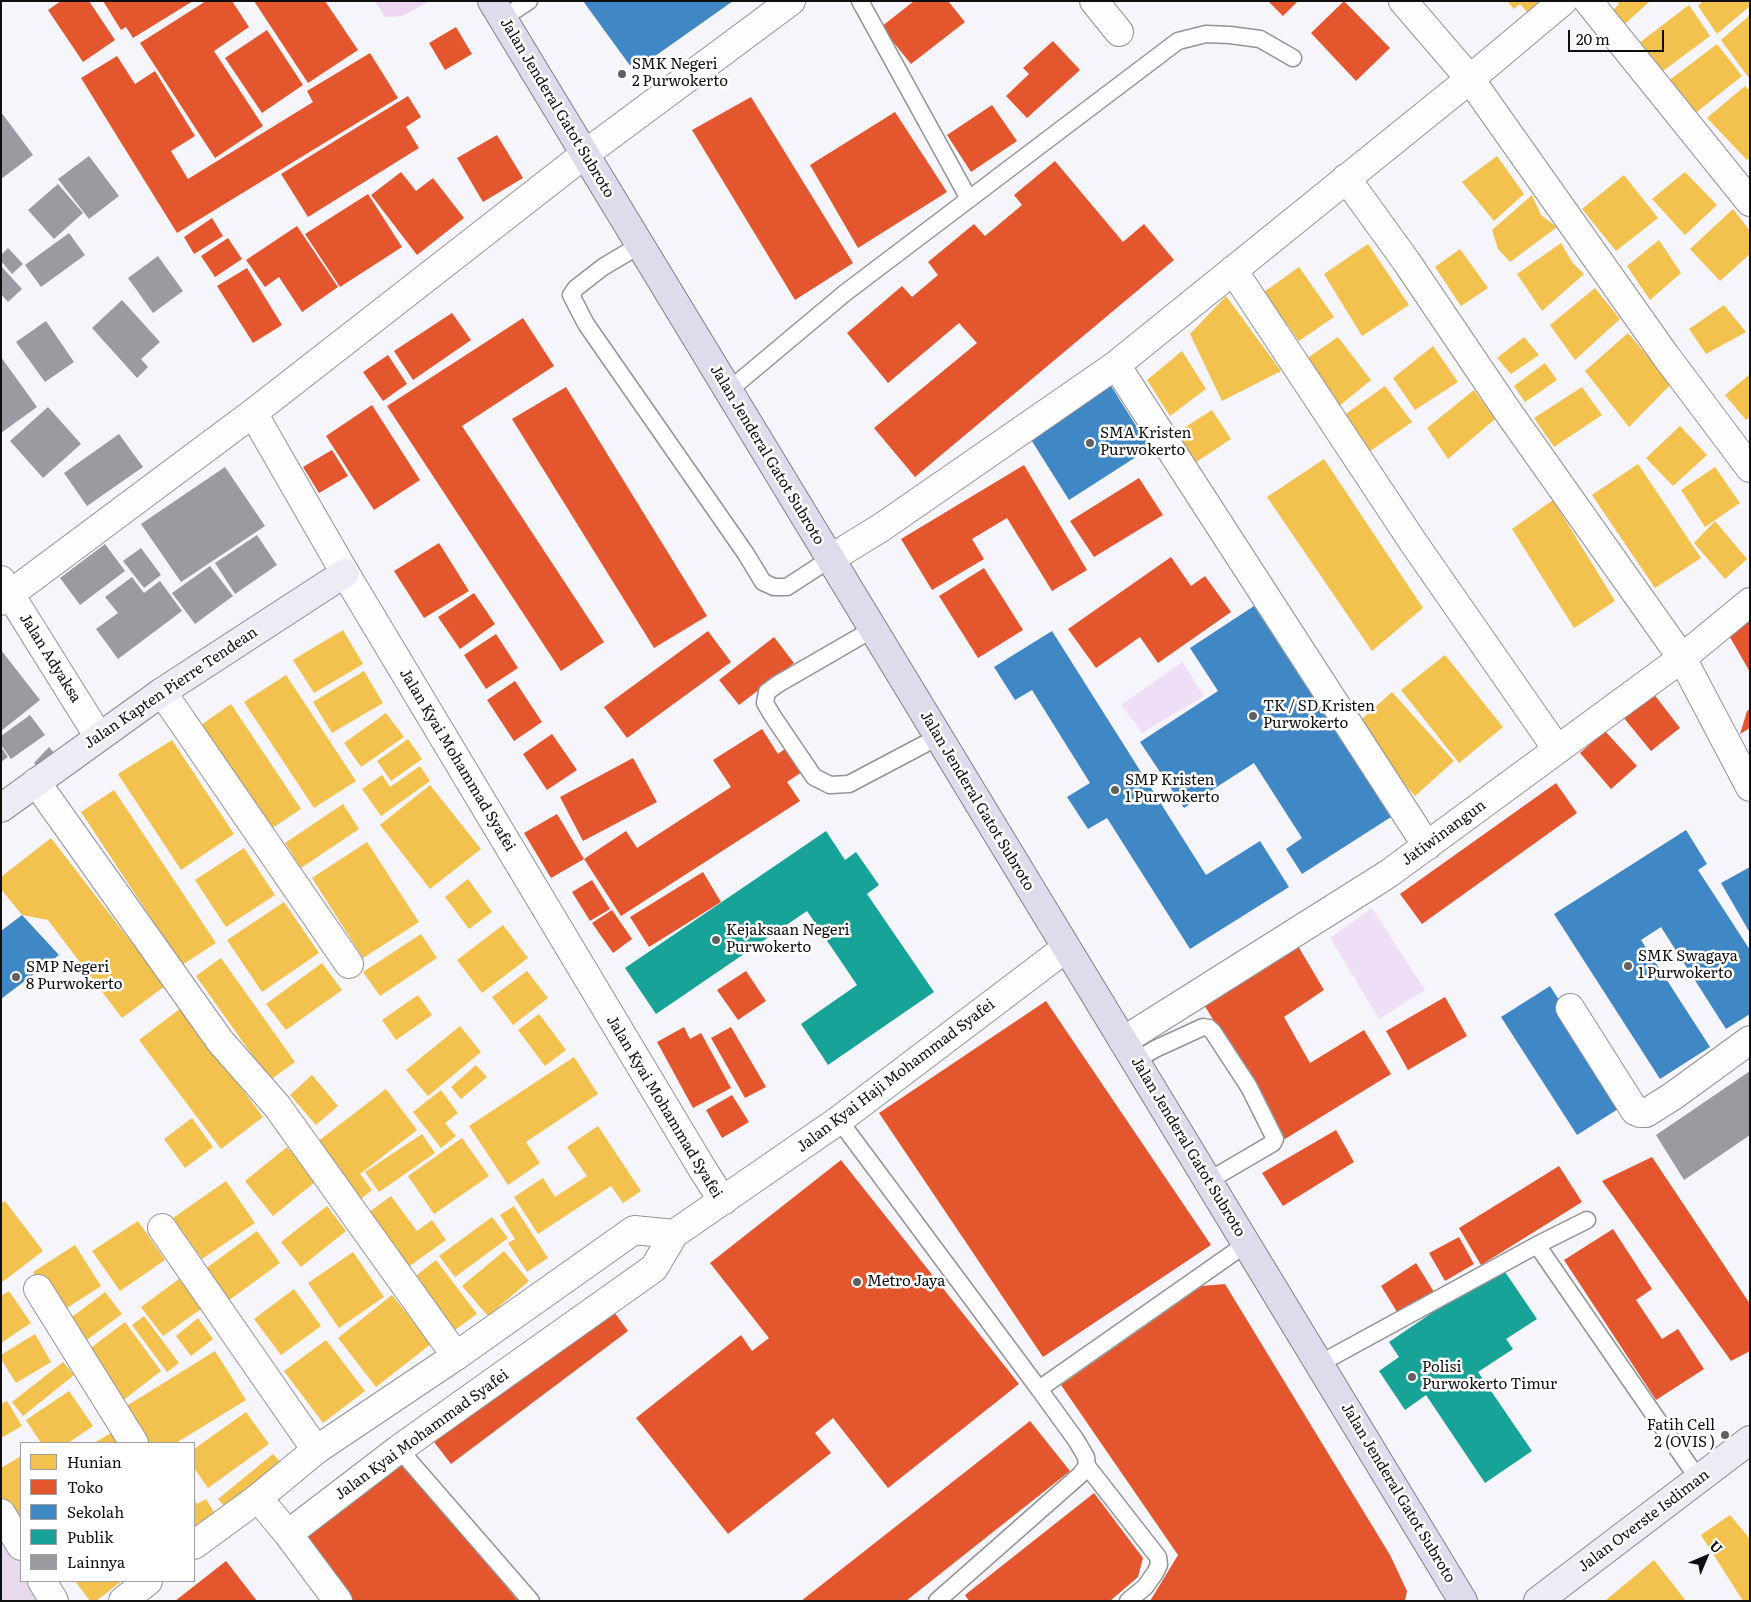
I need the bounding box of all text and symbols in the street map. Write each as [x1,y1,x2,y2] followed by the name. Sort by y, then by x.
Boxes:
[496,15,618,201] street label: Jalan Jenderal Gatot Subroto
[1571,20,1667,52] scale bar
[1576,27,1610,50] text: 20 m
[632,56,728,91] place label: SMK Negeri 2 Purwokerto
[616,68,628,80] marker: SMK Negeri 2 Purwokerto
[706,362,828,548] street label: Jalan Jenderal Gatot Subroto
[1100,425,1191,460] place label: SMA Kristen Purwokerto
[1084,437,1096,449] marker: SMA Kristen Purwokerto
[15,610,85,706] street label: Jalan Adyaksa
[81,623,261,753] street label: Jalan Kapten Pierre Tendean
[395,665,519,855] street label: Jalan Kyai Mohammad Syafei
[1263,698,1375,733] place label: TK / SD Kristen Purwokerto
[916,708,1038,894] street label: Jalan Jenderal Gatot Subroto
[1247,710,1259,722] marker: TK / SD Kristen Purwokerto
[1125,772,1219,807] place label: SMP Kristen 1 Purwokerto
[1109,784,1121,796] marker: SMP Kristen 1 Purwokerto
[1398,796,1490,870] street label: Jatiwinangun
[726,922,850,957] place label: Kejaksaan Negeri Purwokerto
[710,934,722,946] marker: Kejaksaan Negeri Purwokerto
[1638,948,1738,983] place label: SMK Swagaya 1 Purwokerto
[26,959,123,994] place label: SMP Negeri 8 Purwokerto
[1622,960,1634,972] marker: SMK Swagaya 1 Purwokerto
[10,971,22,983] marker: SMP Negeri 8 Purwokerto
[793,996,999,1156] street label: Jalan Kyai Haji Mohammad Syafei
[602,1012,726,1202] street label: Jalan Kyai Mohammad Syafei
[1127,1054,1249,1240] street label: Jalan Jenderal Gatot Subroto
[867,1273,945,1291] place label: Metro Jaya
[851,1276,863,1288] marker: Metro Jaya
[1422,1359,1557,1394] place label: Polisi Purwokerto Timur
[332,1366,512,1504] street label: Jalan Kyai Mohammad Syafei
[1406,1371,1418,1383] marker: Polisi Purwokerto Timur
[1337,1400,1459,1586] street label: Jalan Jenderal Gatot Subroto
[1647,1417,1715,1452] place label: Fatih Cell 2 (OVIS )
[1719,1429,1731,1441] marker: Fatih Cell 2 (OVIS )
[20,1442,195,1582] legend
[67,1450,122,1473] text: Hunian
[1575,1466,1713,1576] street label: Jalan Overste Isdiman
[67,1475,103,1498] text: Toko
[67,1500,124,1523] text: Sekolah
[67,1525,113,1548] text: Publik
[1681,1532,1731,1582] north arrow
[1706,1535,1728,1557] text: U
[67,1550,125,1573] text: Lainnya

